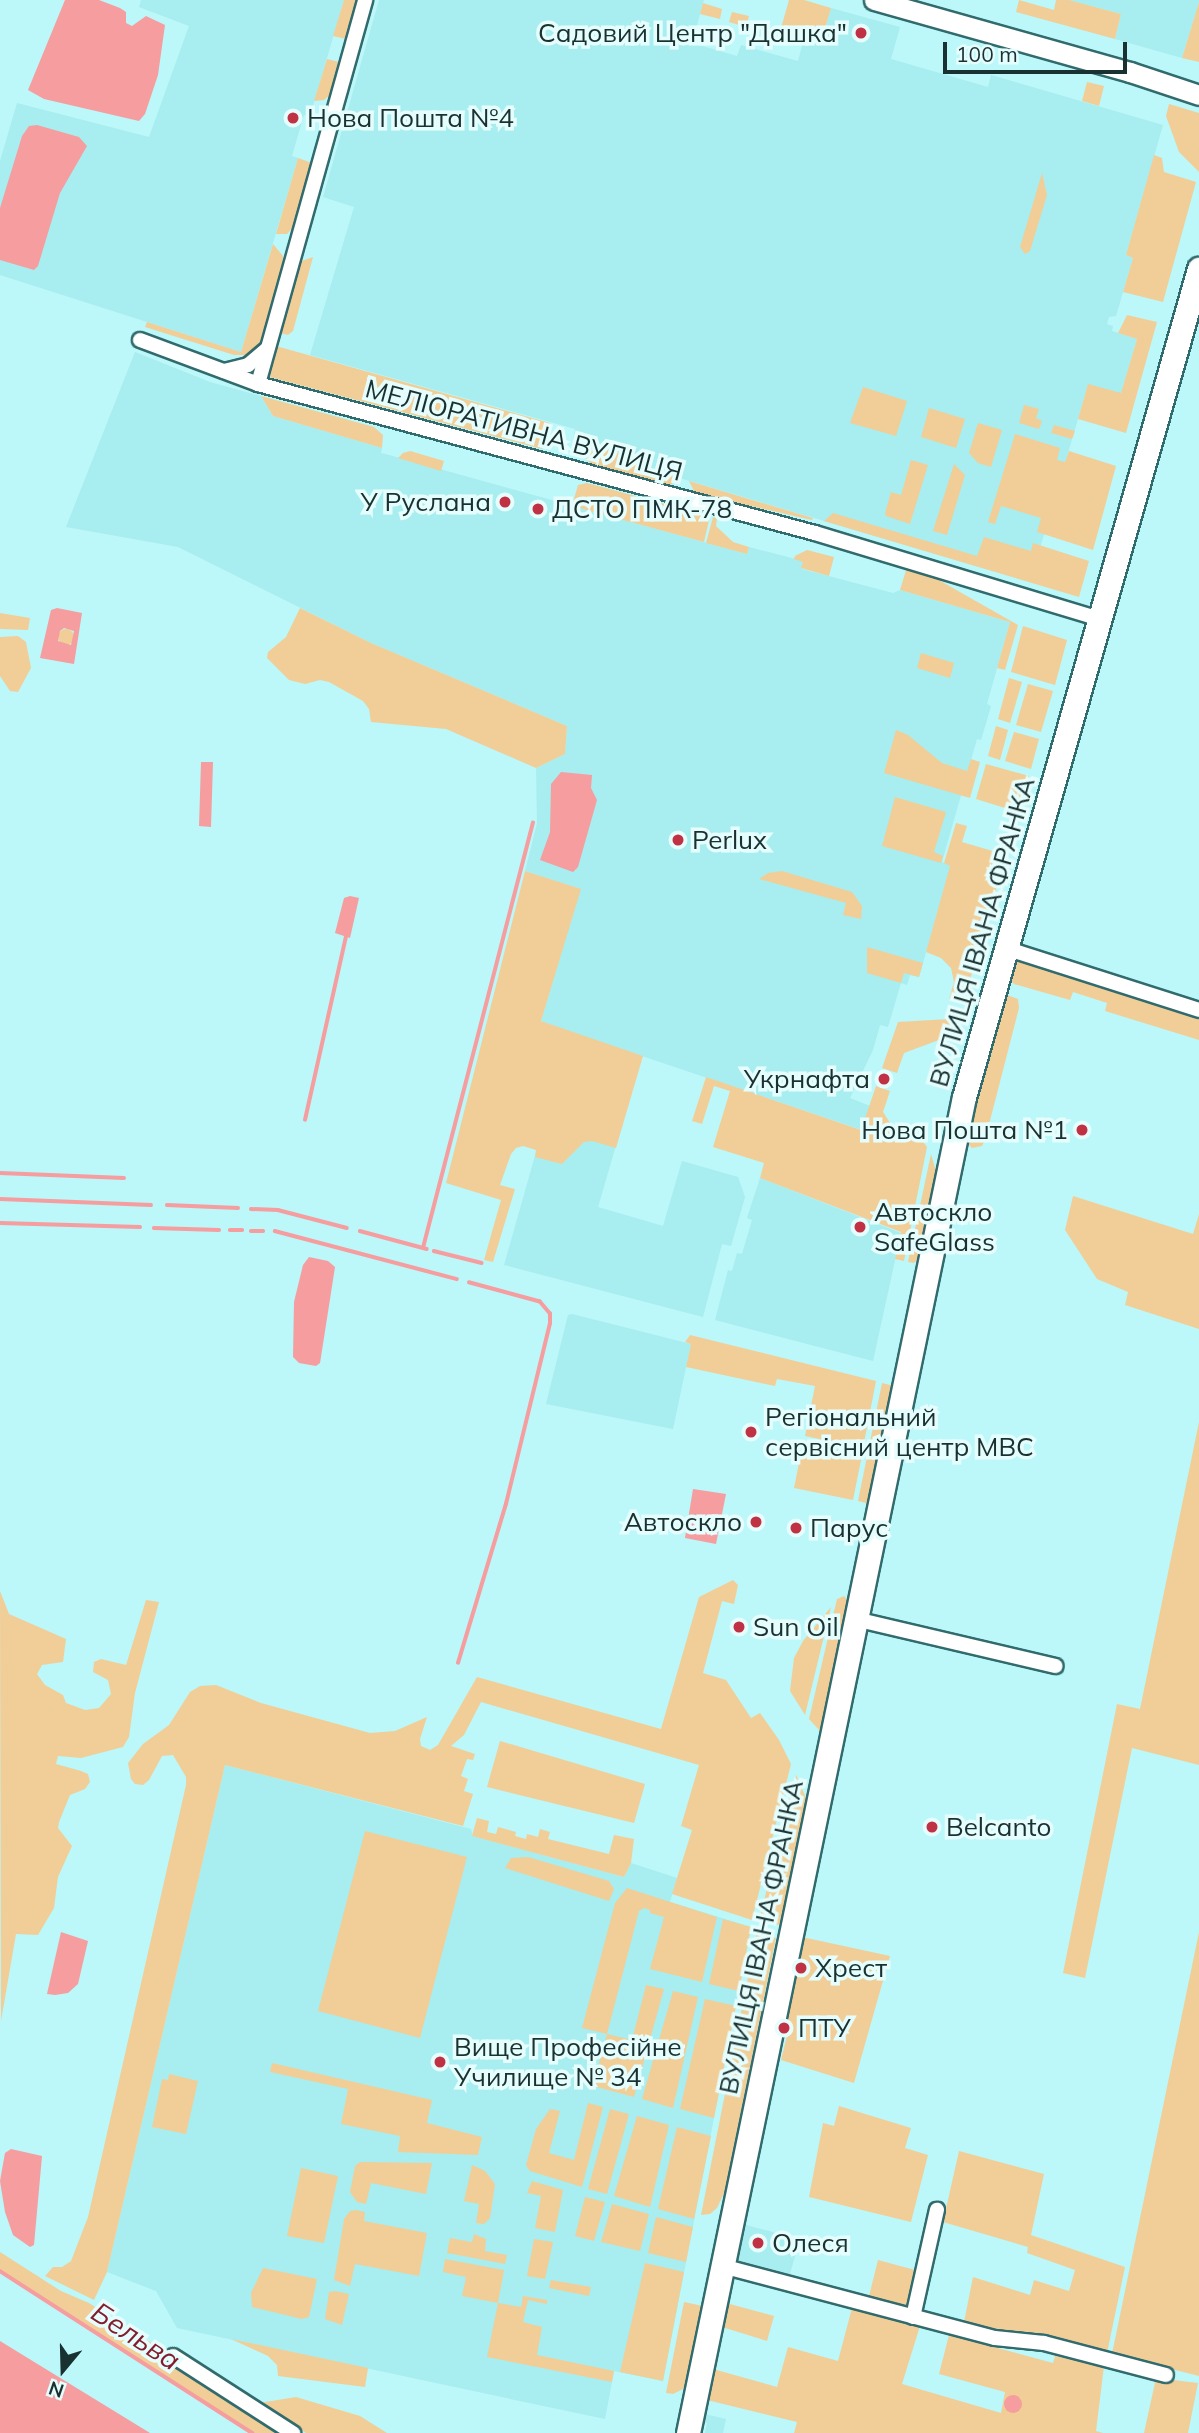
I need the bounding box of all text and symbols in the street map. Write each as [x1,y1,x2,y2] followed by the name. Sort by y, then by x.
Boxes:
[538,17,847,49] place label: Садовий Центр "Дашка"
[853,25,869,41] marker: Садовий Центр "Дашка"
[947,28,1131,72] scale bar
[956,41,1018,67] text: 100 m
[307,102,514,134] place label: Нова Пошта №4
[285,110,301,126] marker: Нова Пошта №4
[362,373,686,487] street label: МЕЛІОРАТИВНА ВУЛИЦЯ
[360,486,491,518] place label: У Руслана
[552,493,732,525] place label: ДСТО ПМК-78
[497,494,513,510] marker: У Руслана
[530,501,546,517] marker: ДСТО ПМК-78
[923,774,1041,1090] street label: ВУЛИЦЯ ІВАНА ФРАНКА
[692,824,767,856] place label: Perlux
[670,832,686,848] marker: Perlux
[744,1063,870,1095] place label: Укрнафта
[876,1071,892,1087] marker: Укрнафта
[861,1114,1068,1146] place label: Нова Пошта №1
[1074,1122,1090,1138] marker: Нова Пошта №1
[874,1196,995,1258] place label: Автоскло SafeGlass
[852,1219,868,1235] marker: Автоскло SafeGlass
[765,1401,1034,1462] place label: Регіональний сервісний центр МВС
[743,1424,759,1440] marker: Регіональний сервісний центр МВС
[624,1506,742,1538] place label: Автоскло
[810,1512,888,1544] place label: Парус
[748,1514,764,1530] marker: Автоскло
[788,1520,804,1536] marker: Парус
[753,1611,839,1643] place label: Sun Oil
[731,1619,747,1635] marker: Sun Oil
[712,1777,810,2097] street label: ВУЛИЦЯ ІВАНА ФРАНКА
[946,1811,1051,1843] place label: Belcanto
[924,1819,940,1835] marker: Belcanto
[815,1952,887,1984] place label: Хрест
[793,1960,809,1976] marker: Хрест
[798,2012,851,2044] place label: ПТУ
[776,2020,792,2036] marker: ПТУ
[454,2031,682,2092] place label: Вище Професійне Училище № 34
[432,2054,448,2070] marker: Вище Професійне Училище № 34
[772,2227,849,2259] place label: Олеся
[750,2235,766,2251] marker: Олеся
[85,2295,187,2377] water label: Бельва
[28,2335,98,2405] north arrow
[45,2376,67,2404] text: N

